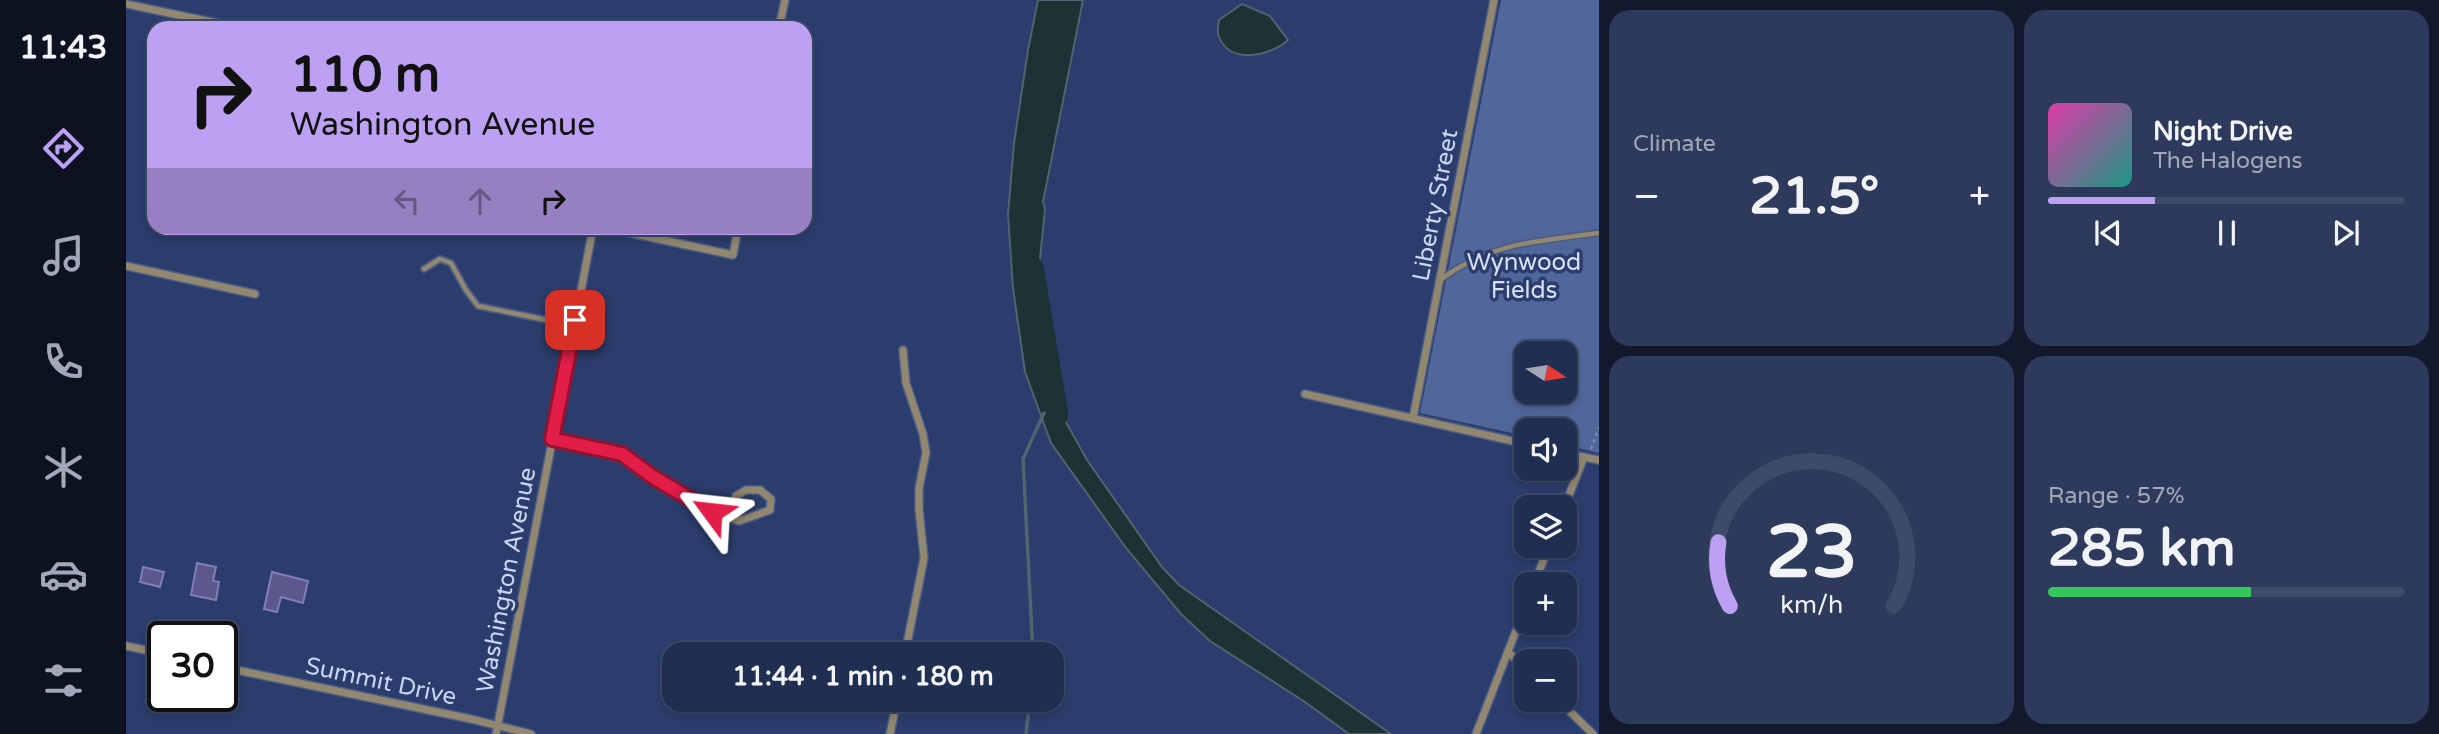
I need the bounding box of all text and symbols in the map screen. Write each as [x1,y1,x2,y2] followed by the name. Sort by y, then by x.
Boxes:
[19,29,107,67] text: 11:43
[290,46,440,105] text: 110 m
[175,49,266,140] icon: right
[290,106,595,144] text: Washington Avenue
[2153,116,2293,147] text: Night Drive
[39,124,88,173] icon: directions
[1407,126,1464,284] street label: Liberty Street
[1633,130,1716,158] text: Climate
[2153,147,2302,175] text: The Halogens
[1749,165,1879,228] text: 21.5°
[1633,174,1660,220] text: −
[1969,174,1990,220] text: +
[388,182,426,220] icon: left
[461,182,499,220] icon: ahead
[534,182,572,220] icon: right
[2089,214,2127,252] icon: previous
[2208,214,2246,252] icon: pause
[2327,214,2365,252] icon: next
[39,231,88,280] icon: music
[1467,248,1581,305] park label: Wynwood Fields
[545,290,605,350] pin
[556,301,594,339] icon: arrive
[39,337,88,386] icon: phone
[1514,341,1577,404] north arrow
[1514,341,1577,712] map controls
[1514,418,1577,481] button: sound
[39,443,88,492] icon: climate
[470,465,543,695] street label: Washington Avenue
[675,475,749,549] position arrow
[2048,482,2184,510] text: Range · 57%
[1514,495,1577,558] button: layers
[1766,509,1857,597] text: 23
[2048,517,2236,580] text: 285 km
[39,550,88,599] icon: car
[1514,572,1577,635] button: +
[1780,590,1843,620] text: km/h
[147,621,238,712] speed limit sign: 30
[1514,649,1577,712] button: −
[303,651,459,712] street label: Summit Drive
[39,656,88,705] icon: filters
[732,661,994,692] text: 11:44 · 1 min · 180 m

